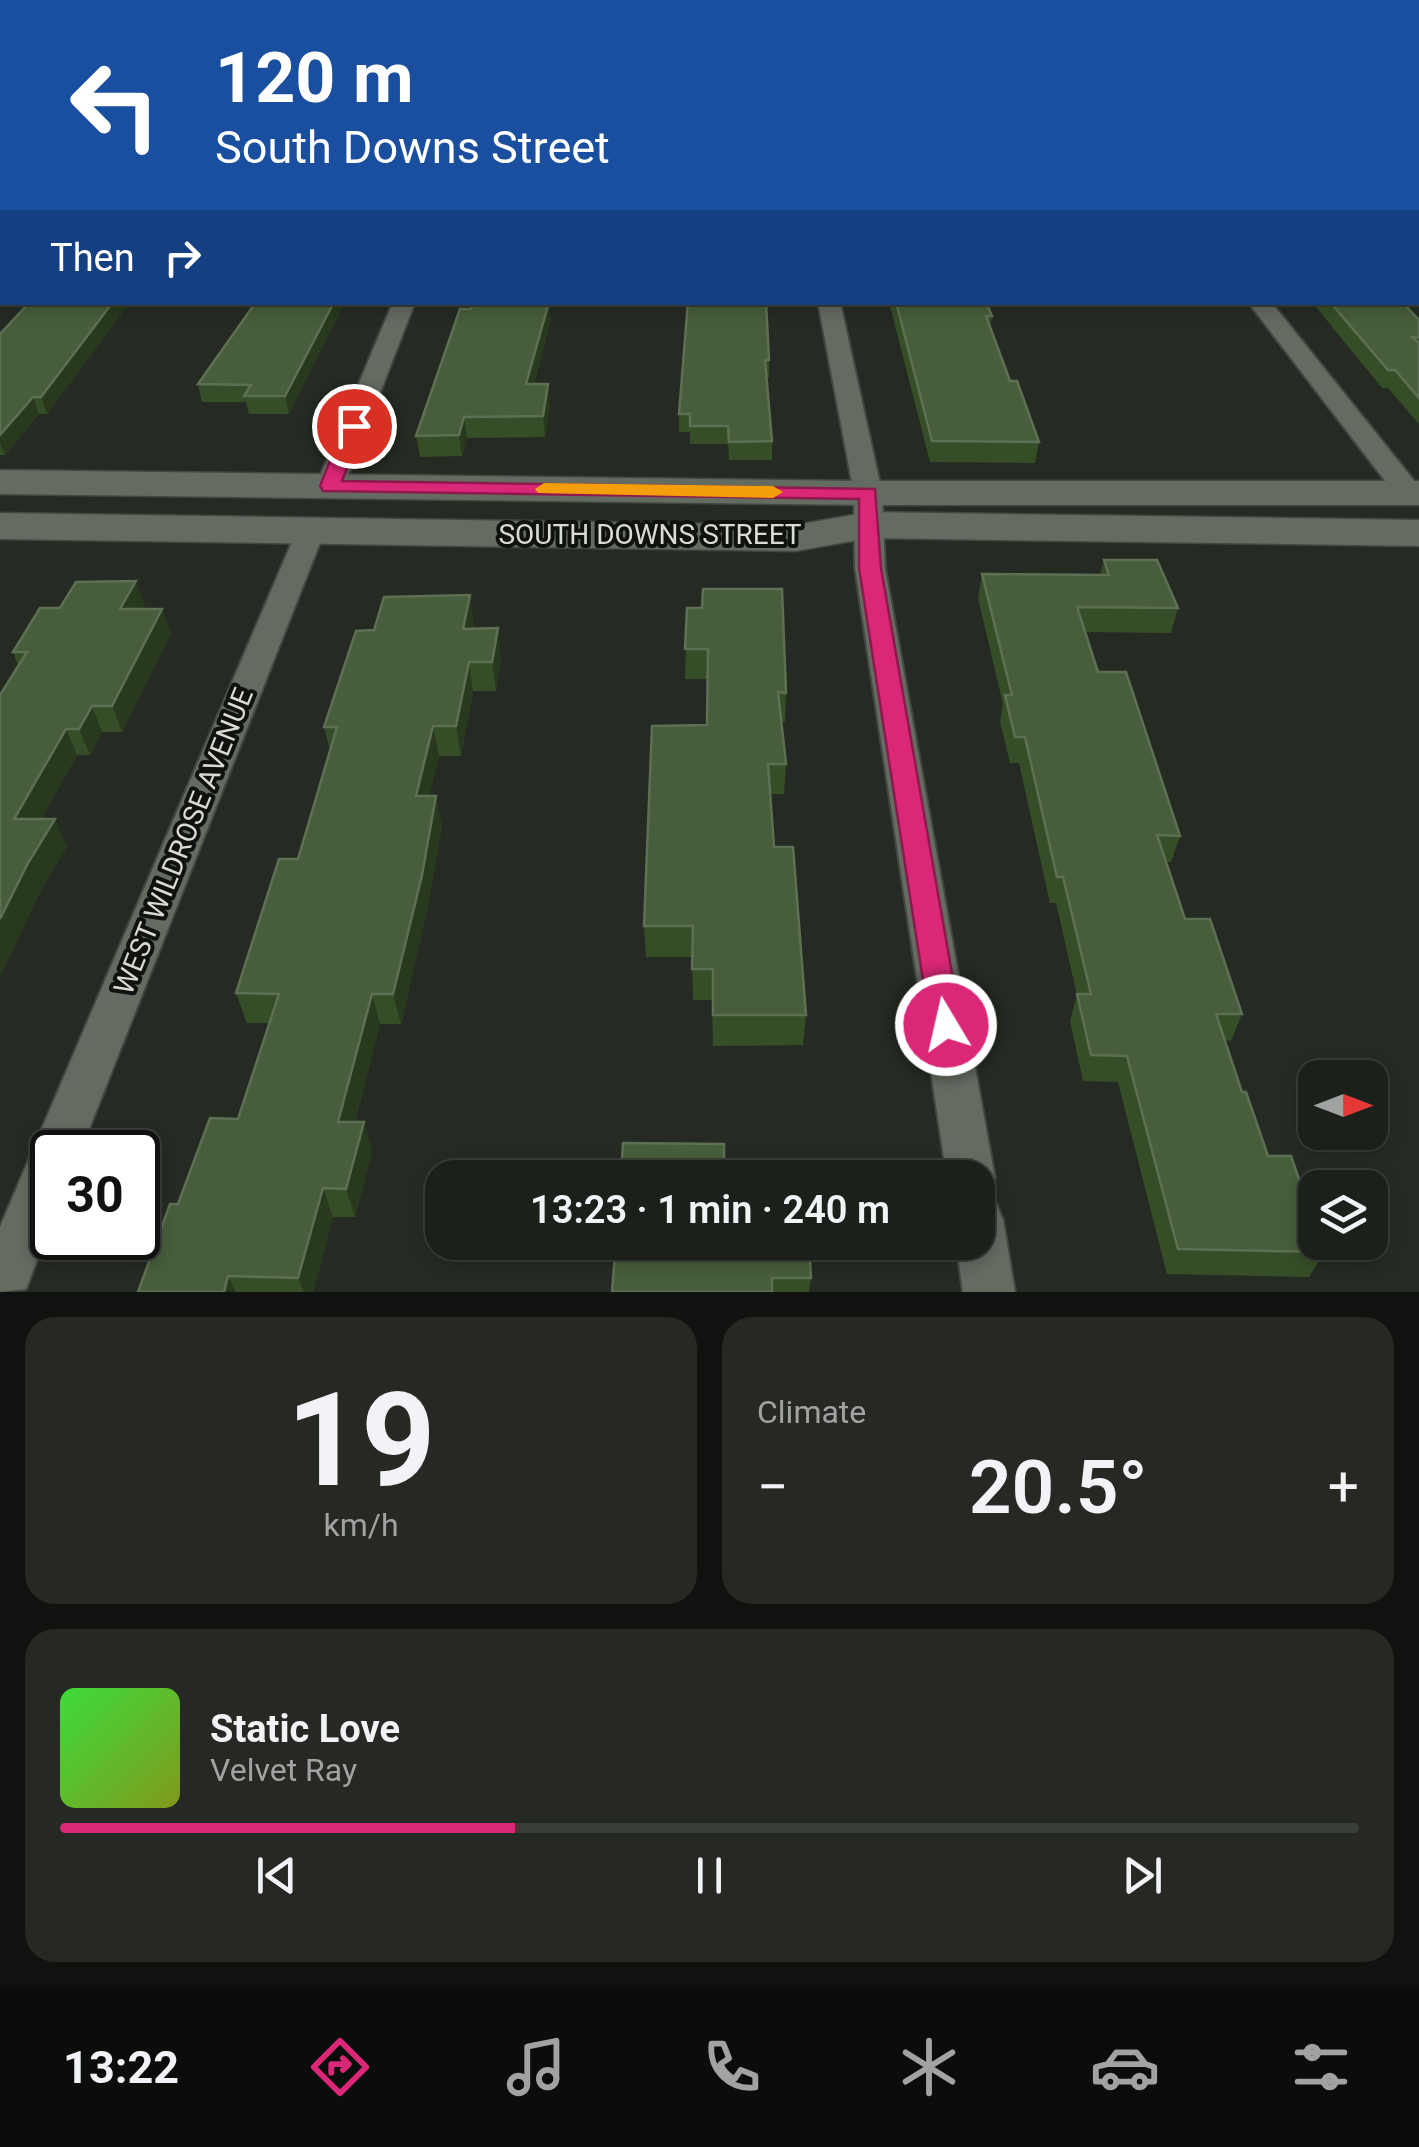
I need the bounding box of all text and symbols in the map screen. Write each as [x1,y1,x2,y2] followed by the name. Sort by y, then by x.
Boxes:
[215,37,414,119] text: 120 m
[50,40,180,170] icon: left
[215,121,610,174] text: South Downs Street
[155,230,210,285] icon: right
[50,236,135,280] text: Then
[312,384,397,469] pin
[327,399,382,454] icon: arrive
[498,518,802,551] street label: SOUTH DOWNS STREET
[107,683,260,999] street label: WEST WILDROSE AVENUE
[894,973,998,1077] position arrow
[1298,1060,1388,1150] north arrow
[1298,1060,1388,1260] map controls
[30,1130,160,1260] speed limit sign: 30
[1298,1170,1388,1260] button: layers
[530,1188,890,1232] text: 13:23 · 1 min · 240 m
[286,1364,436,1517] text: 19
[757,1393,866,1431] text: Climate
[969,1443,1148,1531] text: 20.5°
[757,1455,788,1519] text: −
[1328,1455,1359,1519] text: +
[323,1506,399,1544] text: km/h
[210,1707,400,1751] text: Static Love
[210,1751,357,1789] text: Velvet Ray
[249,1848,304,1903] icon: previous
[682,1848,737,1903] icon: pause
[1115,1848,1170,1903] icon: next
[305,2032,375,2102] icon: directions
[501,2032,571,2102] icon: music
[697,2032,767,2102] icon: phone
[894,2032,964,2102] icon: climate
[1090,2032,1160,2102] icon: car
[1286,2032,1356,2102] icon: filters
[63,2041,179,2094] text: 13:22

